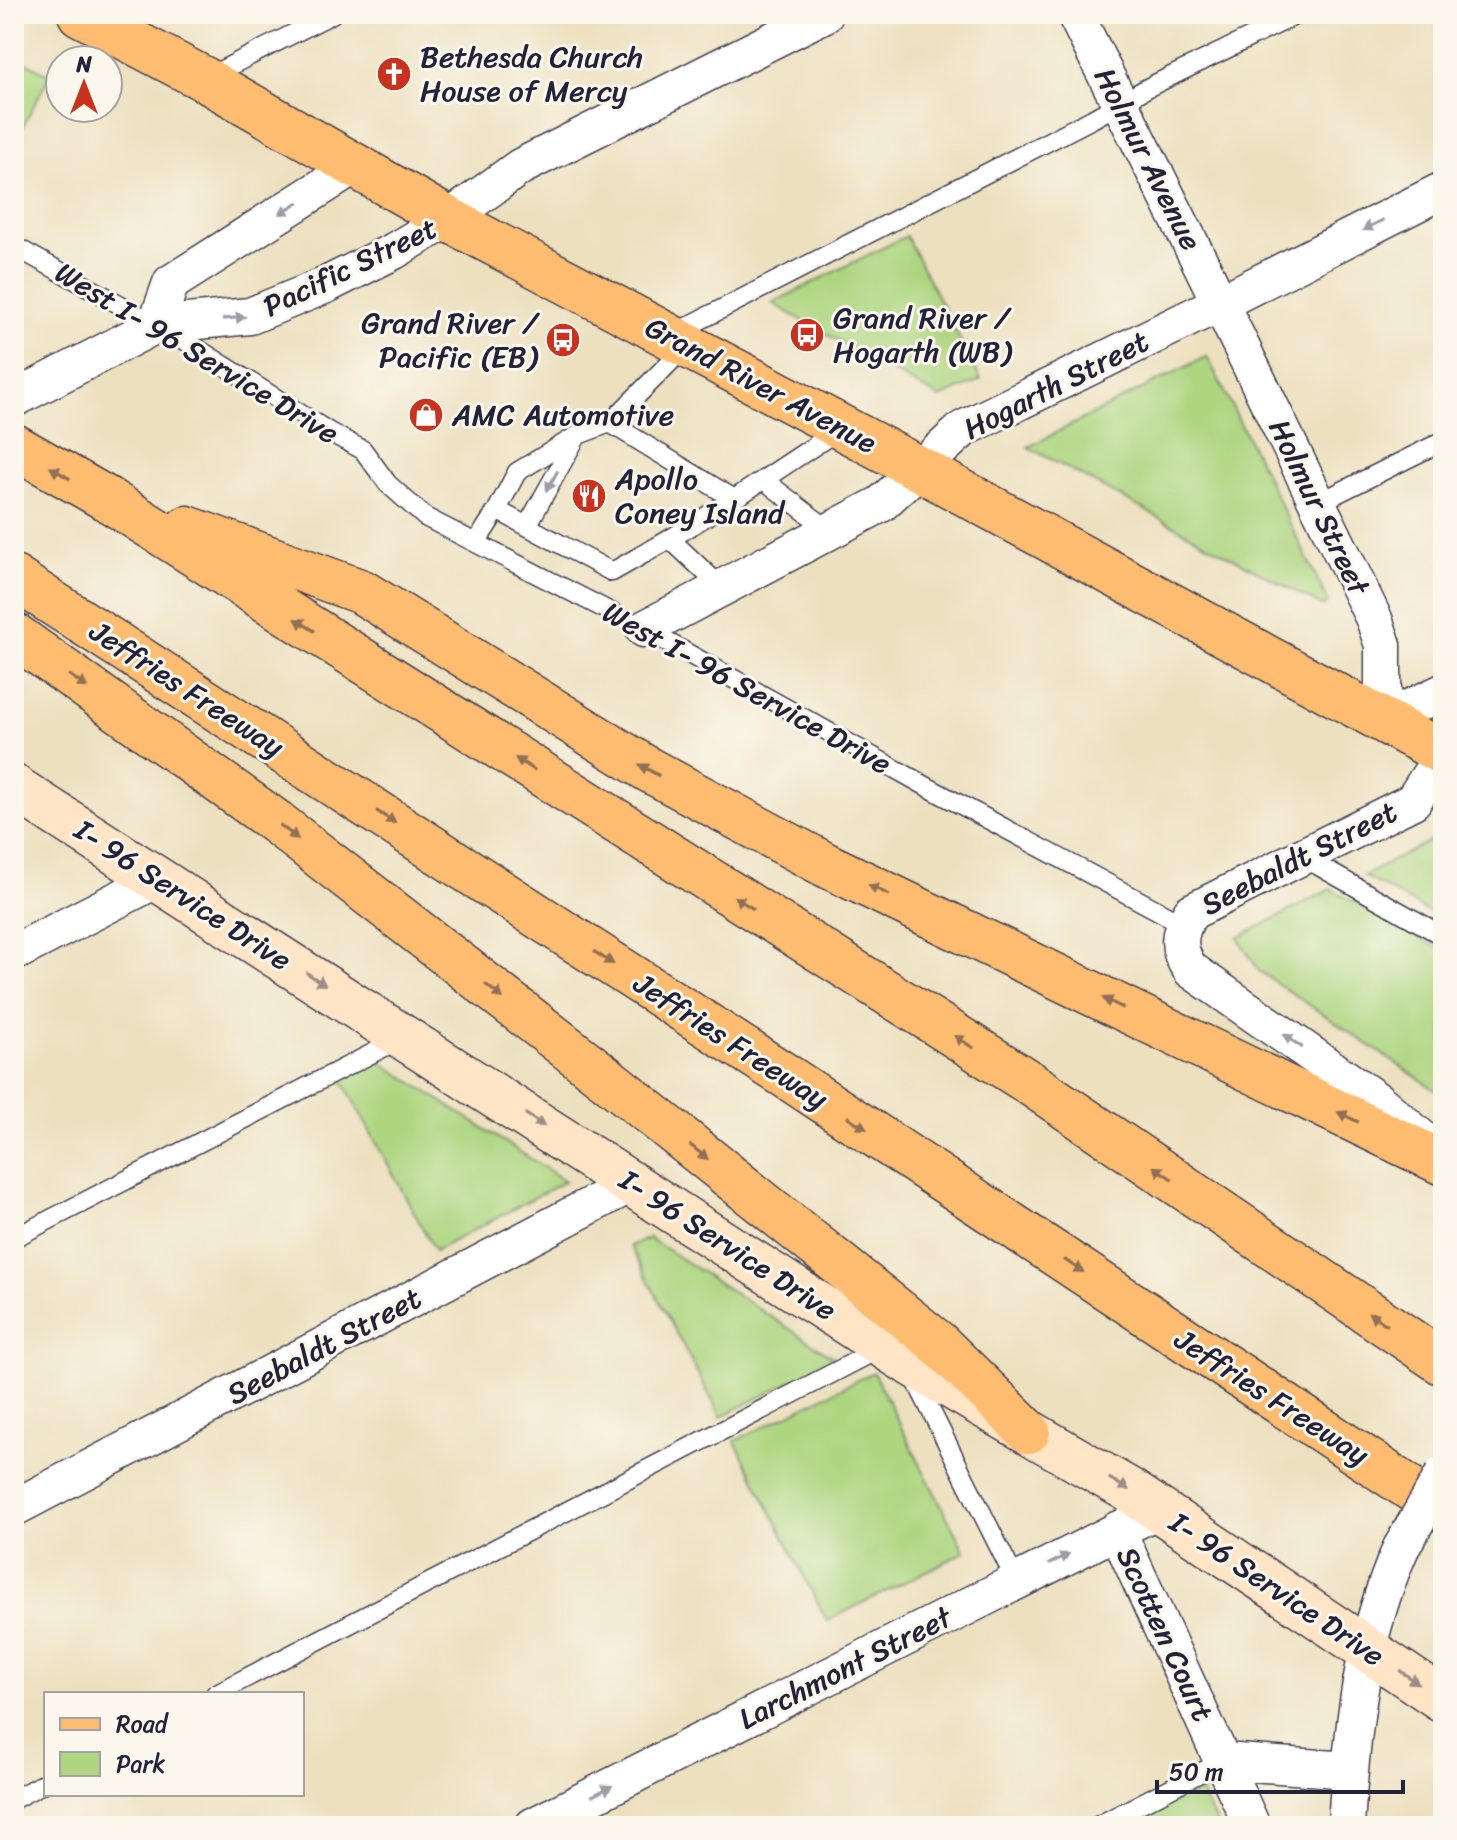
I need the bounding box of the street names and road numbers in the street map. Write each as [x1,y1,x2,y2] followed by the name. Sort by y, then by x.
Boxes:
[1079,58,1217,260] street label: Holmur Avenue
[253,201,447,333] street label: Pacific Street
[44,246,350,460] street label: West I- 96 Service Drive
[635,301,887,469] street label: Grand River Avenue
[953,315,1159,455] street label: Hogarth Street
[1253,410,1386,606] street label: Holmur Street
[592,586,902,790] street label: West I- 96 Service Drive
[78,605,296,773] street label: Jeffries Freeway
[1191,785,1407,931] street label: Seebaldt Street
[62,804,303,986] street label: I- 96 Service Drive
[622,957,840,1125] street label: Jeffries Freeway
[607,1154,848,1336] street label: I- 96 Service Drive
[217,1272,431,1420] street label: Seebaldt Street
[1163,1313,1381,1481] street label: Jeffries Freeway
[1157,1496,1396,1682] street label: I- 96 Service Drive
[1101,1537,1229,1731] street label: Scotten Court
[729,1590,963,1745] street label: Larchmont Street

